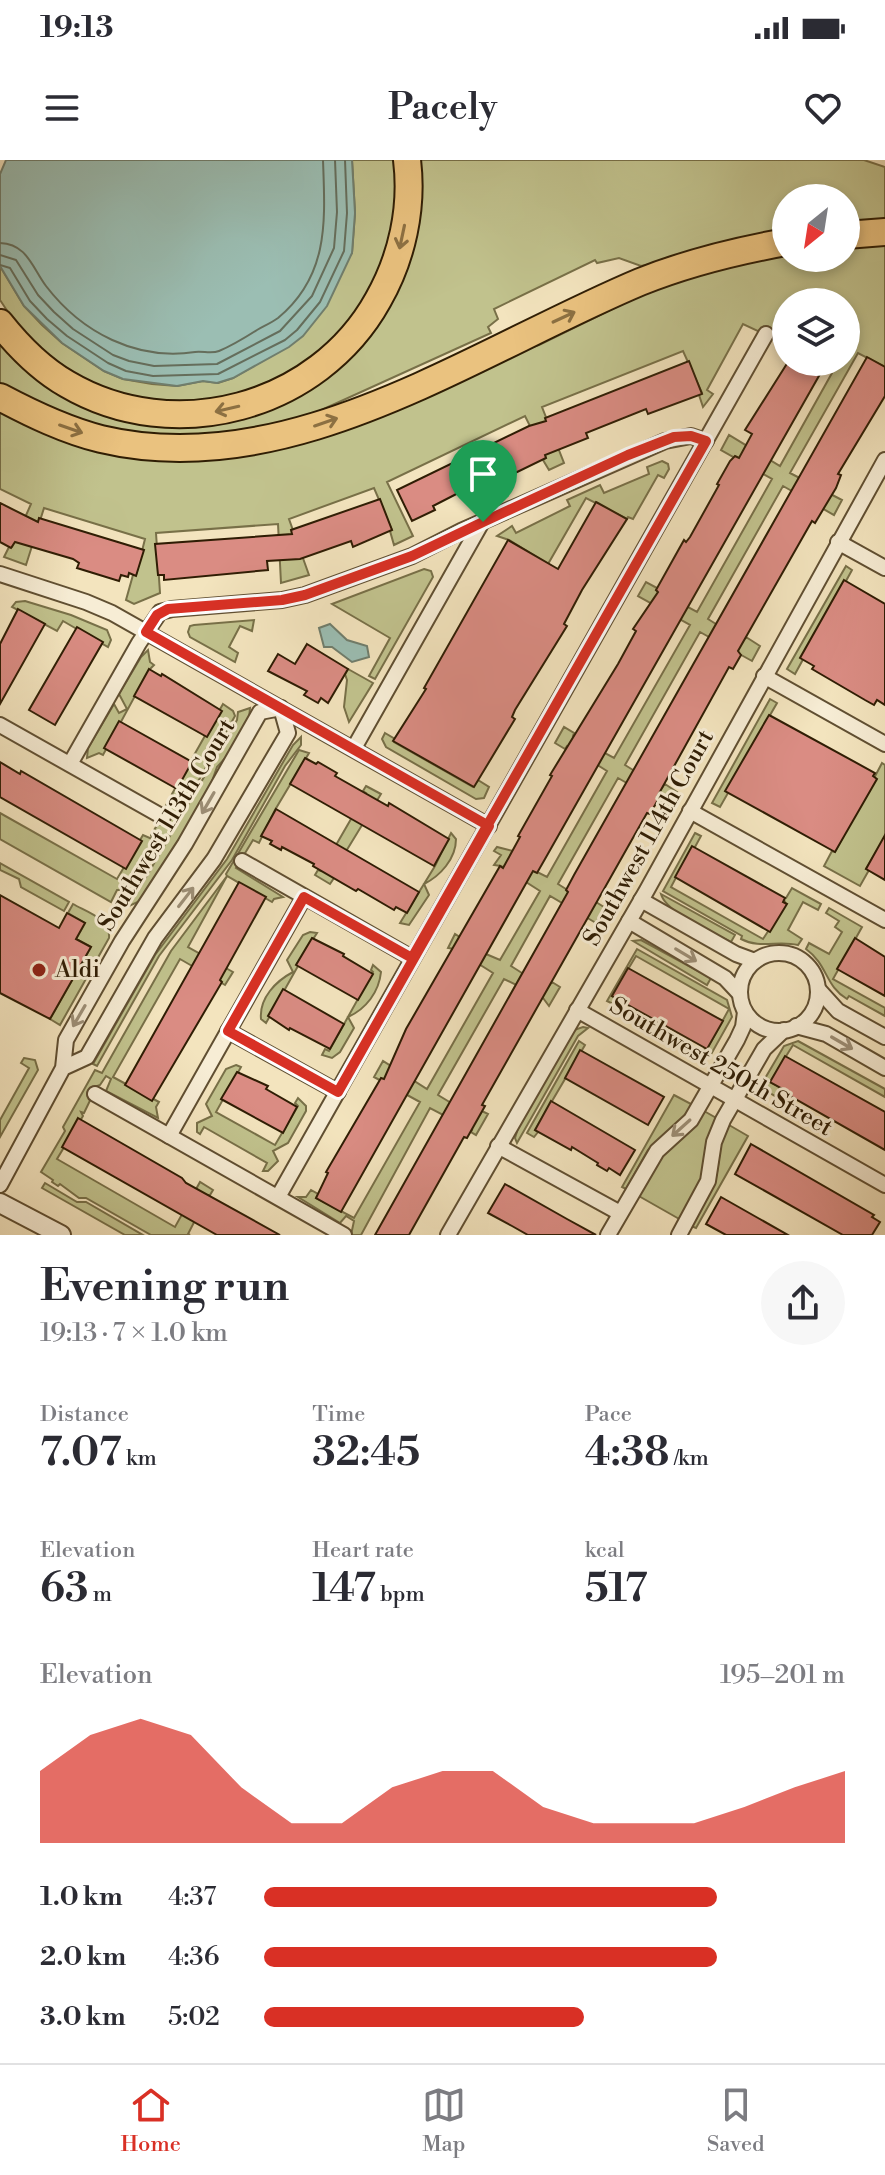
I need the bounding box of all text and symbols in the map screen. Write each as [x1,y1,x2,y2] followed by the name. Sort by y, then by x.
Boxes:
[40,9,114,47] text: 19:13
[40,86,84,130] icon: menu
[388,86,497,131] text: Pacely
[801,86,845,130] icon: heart
[772,184,860,272] north arrow
[772,184,860,376] map controls
[394,224,409,250] one-way arrow
[772,288,860,376] button: layers
[551,309,575,324] one-way arrow
[215,402,241,417] one-way arrow
[313,414,338,429] one-way arrow
[58,423,83,438] one-way arrow
[449,440,517,522] pin
[461,452,505,496] icon: arrive
[92,713,243,937] street label: Southwest 113th Court
[577,724,721,951] street label: Southwest 114th Court
[200,790,215,814] one-way arrow
[177,887,195,908] one-way arrow
[674,947,697,963] one-way arrow
[54,955,100,985] place label: Aldi
[30,961,48,979] marker: Aldi
[604,991,838,1143] street label: Southwest 250th Street
[71,1004,87,1027] one-way arrow
[830,1036,853,1052] one-way arrow
[672,1118,692,1136] one-way arrow
[40,1259,289,1314] text: Evening run
[761,1261,845,1345] button: share
[40,1317,228,1349] text: 19:13 · 7 × 1.0 km
[40,1401,129,1428] text: Distance
[312,1401,365,1428] text: Time
[585,1401,632,1428] text: Pace
[40,1428,121,1478] text: 7.07
[312,1428,420,1478] text: 32:45
[585,1428,669,1478] text: 4:38
[121,1445,157,1472] text: km
[669,1445,709,1472] text: /km
[40,1537,135,1564] text: Elevation
[312,1537,414,1564] text: Heart rate
[585,1537,625,1564] text: kcal
[40,1564,88,1614] text: 63
[312,1564,376,1614] text: 147
[585,1564,647,1614] text: 517
[88,1581,112,1608] text: m
[376,1581,425,1608] text: bpm
[40,1659,153,1691] text: Elevation
[720,1659,845,1691] text: 195–201 m
[40,1881,123,1913] text: 1.0 km
[168,1881,216,1913] text: 4:37
[40,1941,126,1973] text: 2.0 km
[168,1941,219,1973] text: 4:36
[40,2001,126,2033] text: 3.0 km
[168,2001,220,2033] text: 5:02
[120,2083,181,2158] tab: Home
[422,2083,466,2158] tab: Map
[707,2083,765,2158] tab: Saved

